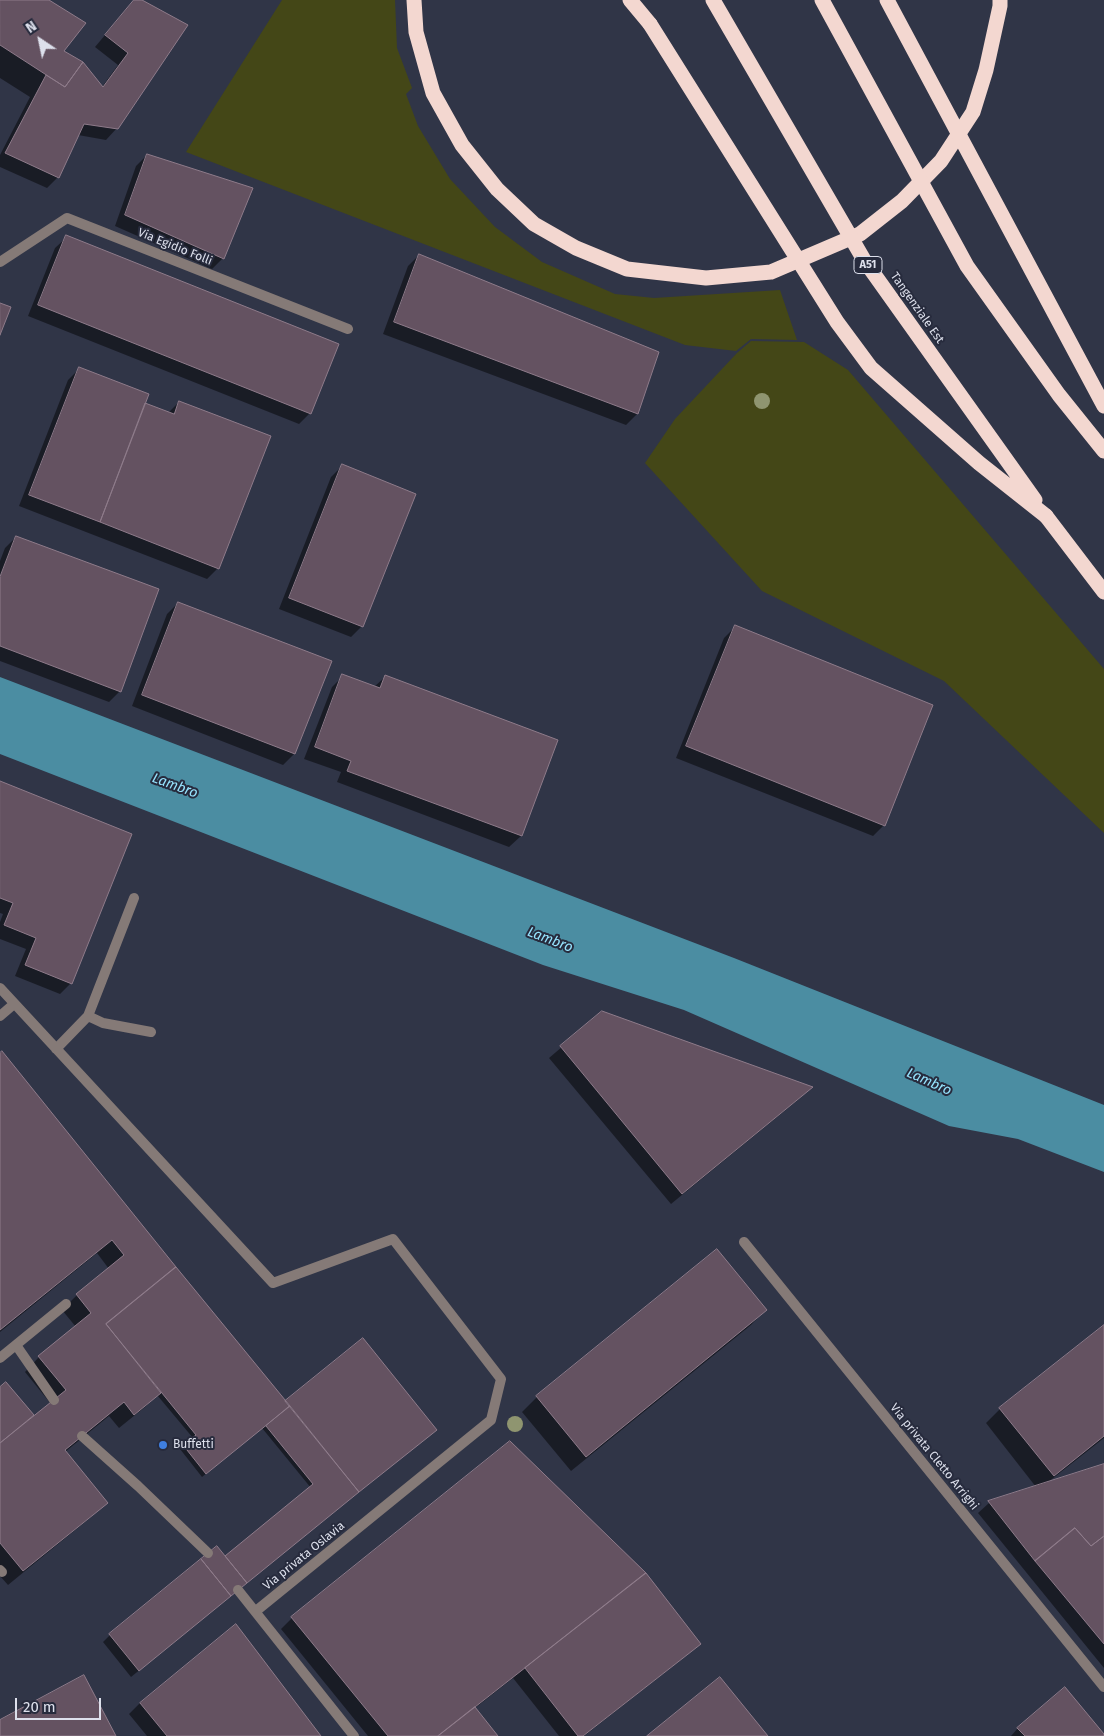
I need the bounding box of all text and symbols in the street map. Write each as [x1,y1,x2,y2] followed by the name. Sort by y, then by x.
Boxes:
[15,15,65,65] north arrow
[23,18,40,37] text: N
[136,225,214,269] street label: Via Egidio Folli
[854,256,882,274] road number: A51
[887,270,947,346] street label: Tangenziale Est
[150,770,200,802] water label: Lambro
[525,924,575,956] water label: Lambro
[904,1065,954,1099] water label: Lambro
[887,1401,981,1513] street label: Via privata Cletto Arrighi
[173,1438,214,1452] place label: Buffetti
[157,1439,169,1451] marker: Buffetti
[260,1519,348,1593] street label: Via privata Oslavia
[18,1688,104,1720] scale bar
[23,1698,56,1716] text: 20 m

